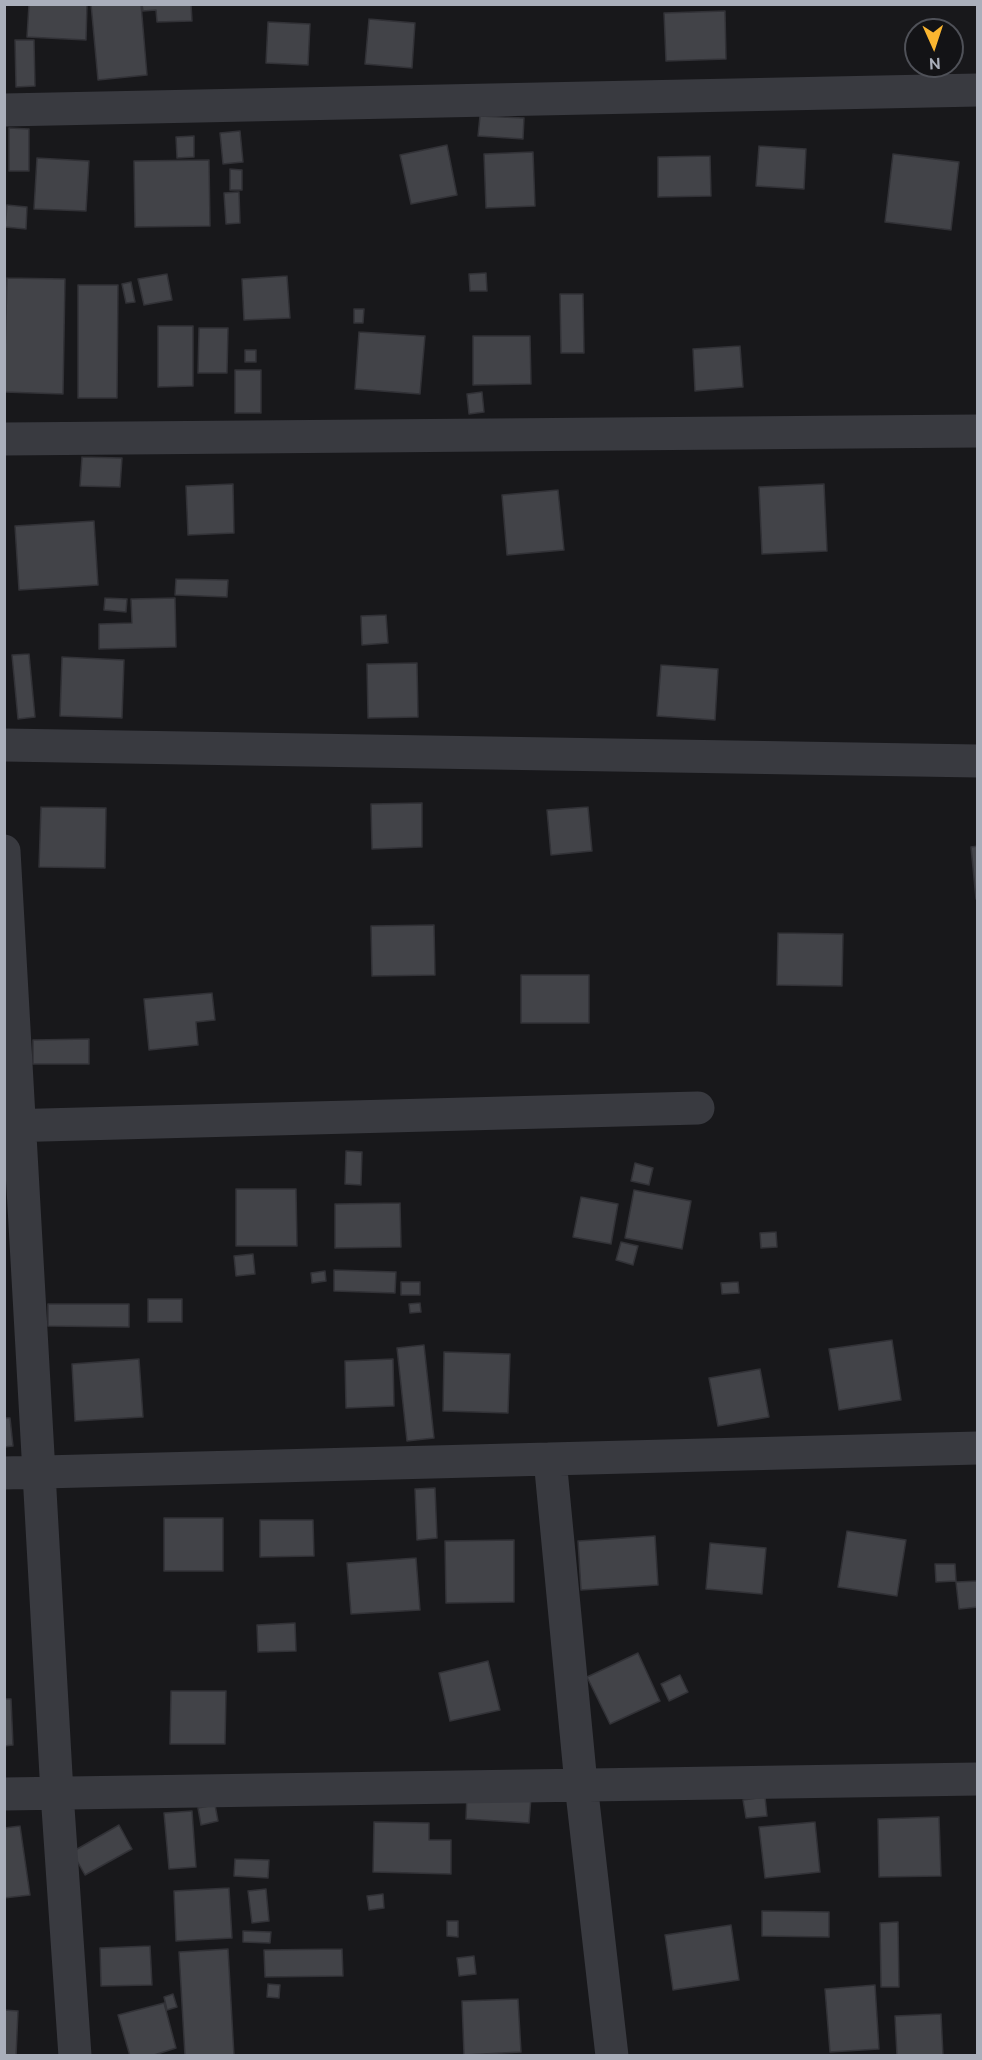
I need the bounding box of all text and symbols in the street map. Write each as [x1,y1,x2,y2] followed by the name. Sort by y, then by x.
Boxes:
[904,18,964,78] north arrow
[928,55,941,73] text: N

